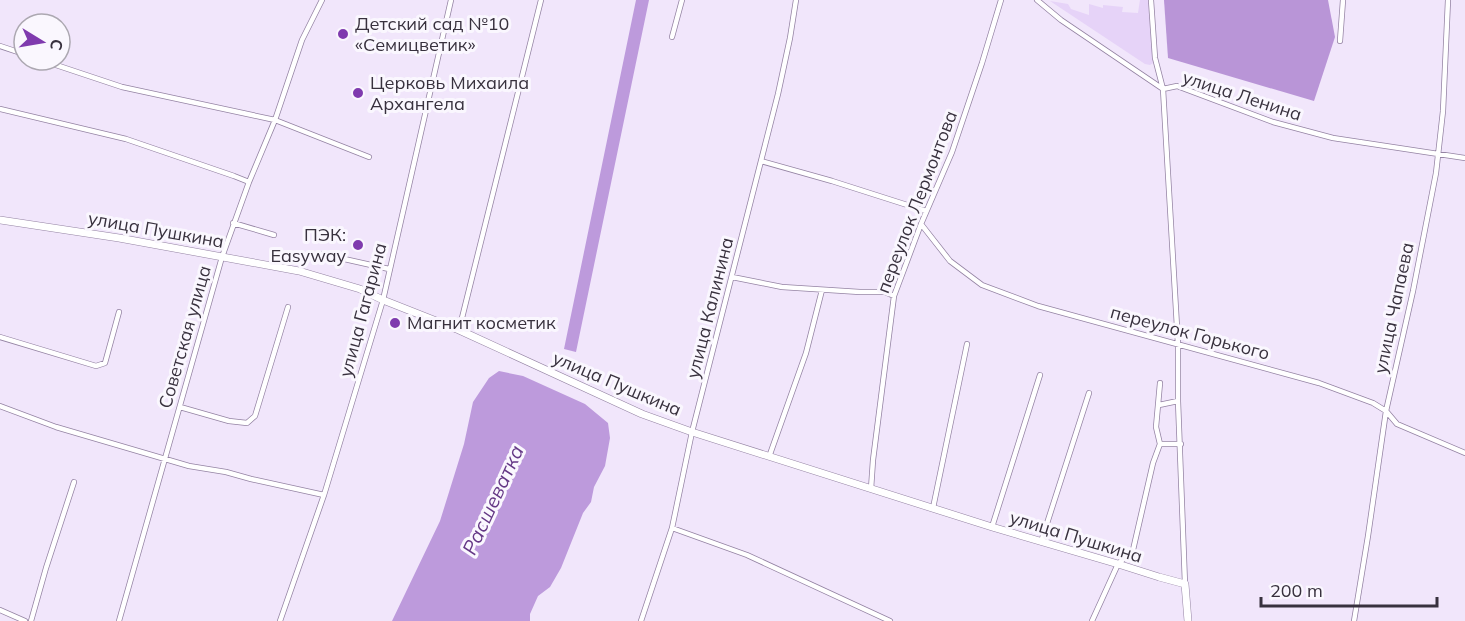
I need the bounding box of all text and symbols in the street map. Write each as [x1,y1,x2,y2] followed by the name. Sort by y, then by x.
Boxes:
[12,12,72,72] north arrow
[355,12,509,56] place label: Детский сад №10 «Семицветик»
[336,27,350,41] marker: Детский сад №10 «Семицветик»
[46,38,68,52] text: С
[1180,65,1305,126] street label: улица Ленина
[370,71,529,115] place label: Церковь Михаила Архангела
[351,86,365,100] marker: Церковь Михаила Архангела
[871,107,962,296] street label: переулок Лермонтова
[86,206,226,253] street label: улица Пушкина
[271,223,346,267] place label: ПЭК: Easyway
[681,235,738,381] street label: улица Калинина
[351,238,365,252] marker: ПЭК: Easyway
[334,240,391,380] street label: улица Гагарина
[1368,240,1419,375] street label: улица Чапаева
[153,263,216,411] street label: Советская улица
[1108,300,1272,365] street label: переулок Горького
[407,311,556,334] place label: Магнит косметик
[388,316,402,330] marker: Магнит косметик
[549,346,685,421] street label: улица Пушкина
[456,441,529,559] water label: Расшеватка
[1007,505,1145,568] street label: улица Пушкина
[1261,570,1436,608] scale bar
[1270,579,1323,602] text: 200 m

